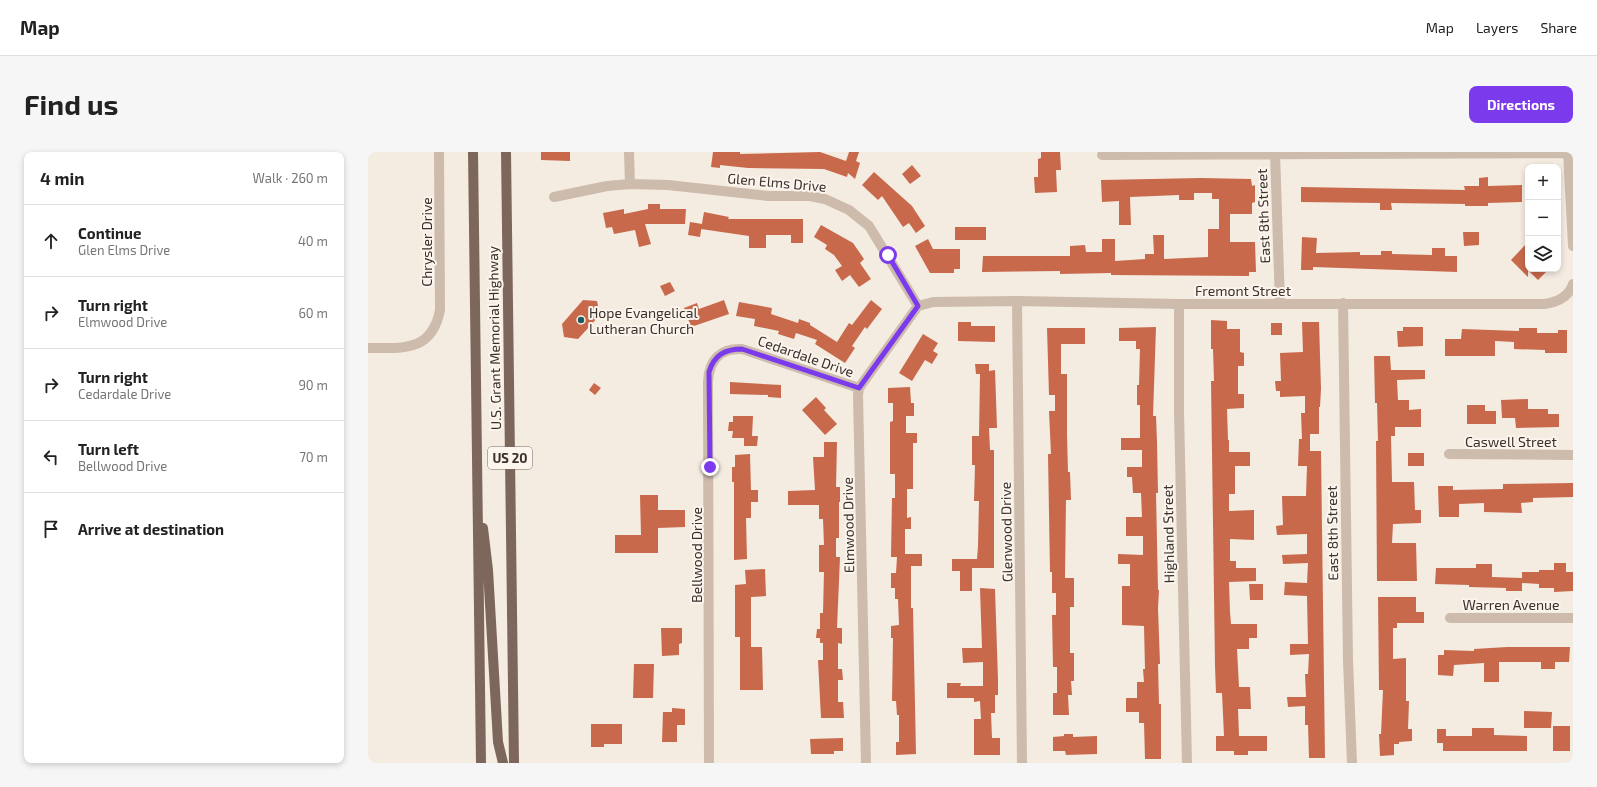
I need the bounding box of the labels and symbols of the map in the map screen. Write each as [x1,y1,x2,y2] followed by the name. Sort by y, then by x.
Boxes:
[1253,168,1273,264] street label: East 8th Street
[727,169,827,195] street label: Glen Elms Drive
[418,197,435,287] street label: Chrysler Drive
[484,245,504,430] street label: U.S. Grant Memorial Highway
[879,246,897,264] route start
[1195,282,1291,299] street label: Fremont Street
[589,304,699,337] place label: Hope Evangelical Lutheran Church
[576,315,586,325] marker: Hope Evangelical Lutheran Church
[756,332,856,380] street label: Cedardale Drive
[1465,433,1557,450] street label: Caswell Street
[488,447,532,469] road number: US 20
[701,458,719,476] route end
[839,477,857,573] street label: Elmwood Drive
[997,482,1015,582] street label: Glenwood Drive
[1159,484,1177,584] street label: Highland Street
[1323,485,1341,581] street label: East 8th Street
[688,507,705,603] street label: Bellwood Drive
[1462,596,1560,613] street label: Warren Avenue

